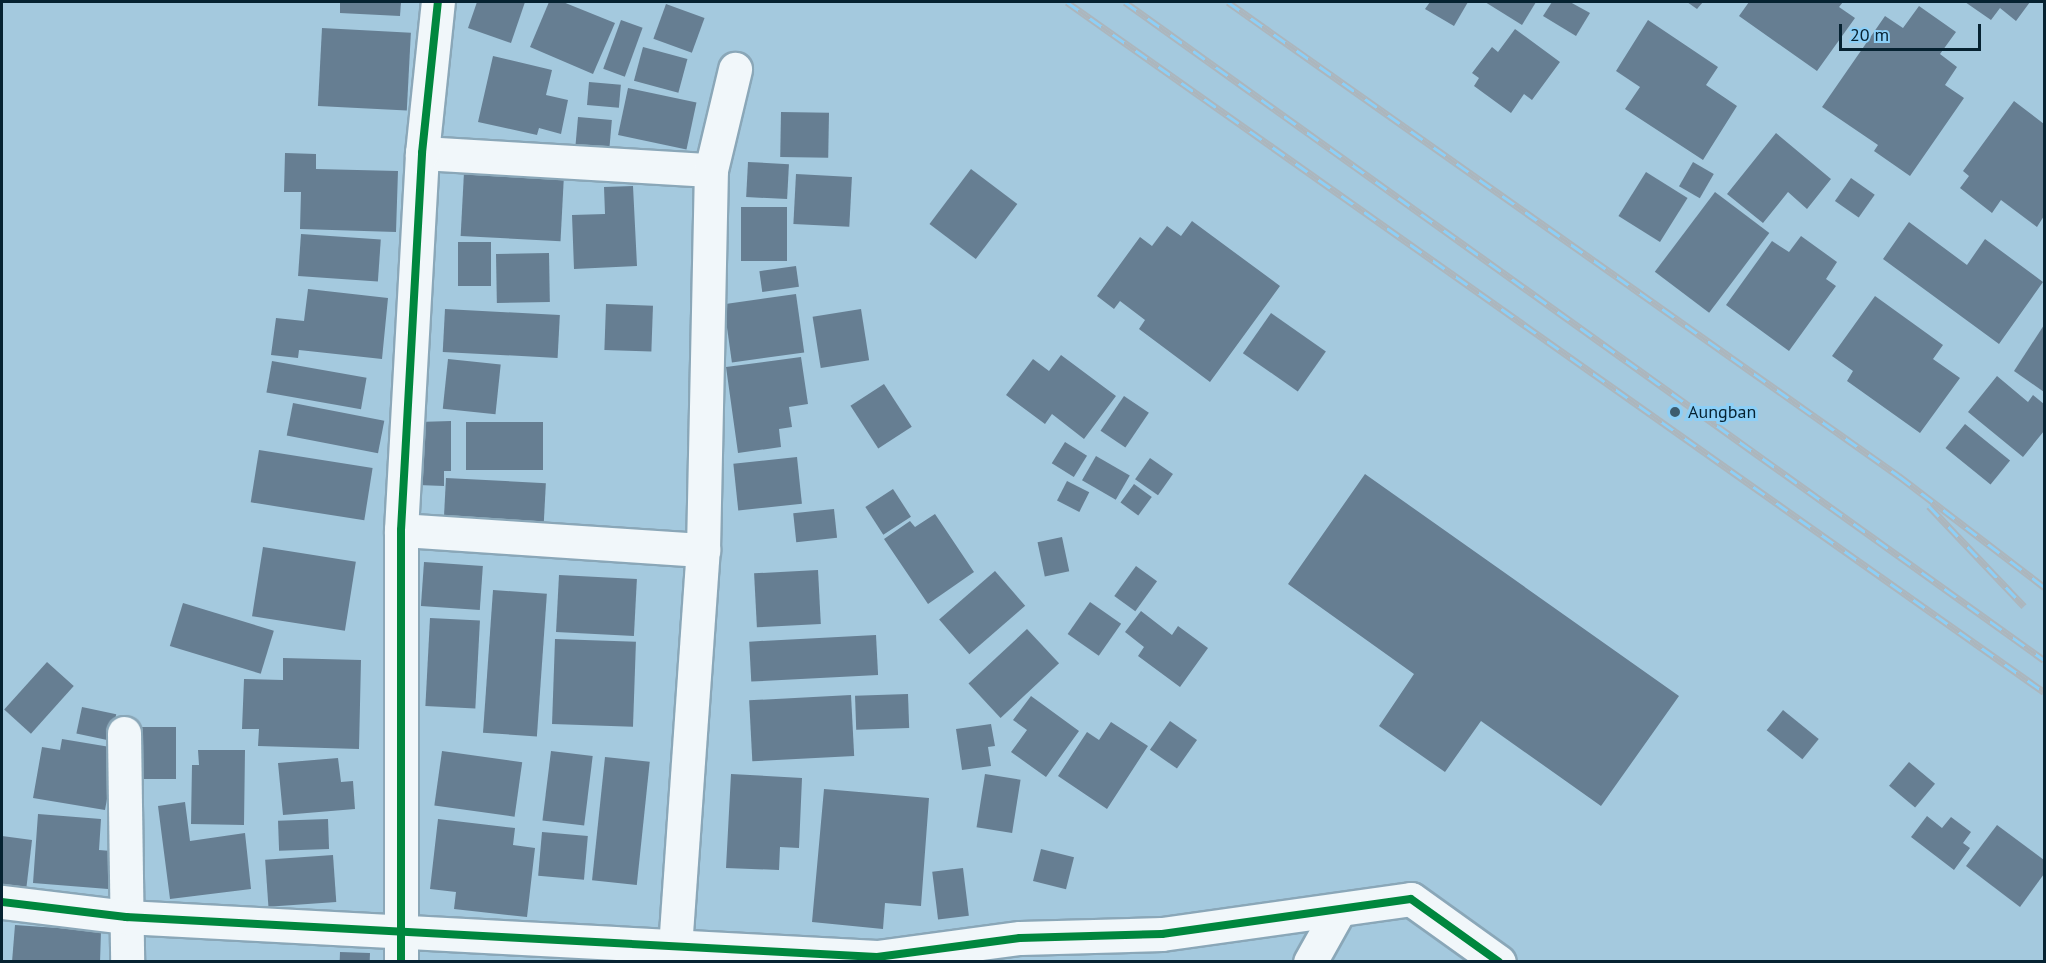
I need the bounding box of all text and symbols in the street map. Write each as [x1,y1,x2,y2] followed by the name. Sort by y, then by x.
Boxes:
[1842,12,1984,50] scale bar
[1850,23,1889,46] text: 20 m
[1688,401,1756,423] place label: Aungban
[1666,403,1684,421] marker: Aungban

